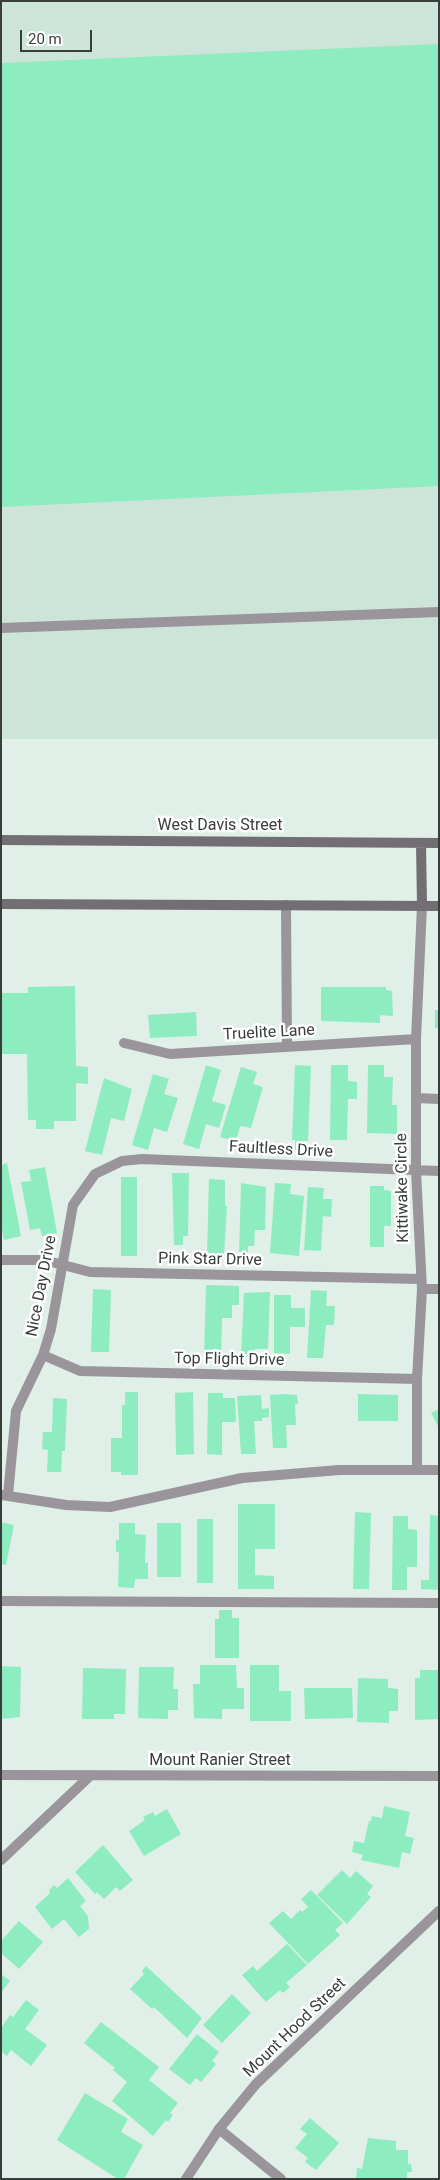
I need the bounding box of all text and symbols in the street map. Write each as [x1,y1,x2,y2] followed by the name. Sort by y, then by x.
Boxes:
[22,20,95,52] scale bar
[28,30,62,48] text: 20 m
[157,816,283,836] street label: West Davis Street
[223,1021,315,1045] street label: Truelite Lane
[392,1133,414,1243] street label: Kittiwake Circle
[229,1138,333,1162] street label: Faultless Drive
[23,1234,61,1338] street label: Nice Day Drive
[158,1249,262,1271] street label: Pink Star Drive
[174,1349,284,1371] street label: Top Flight Drive
[149,1751,291,1771] street label: Mount Ranier Street
[240,1974,350,2082] street label: Mount Hood Street

